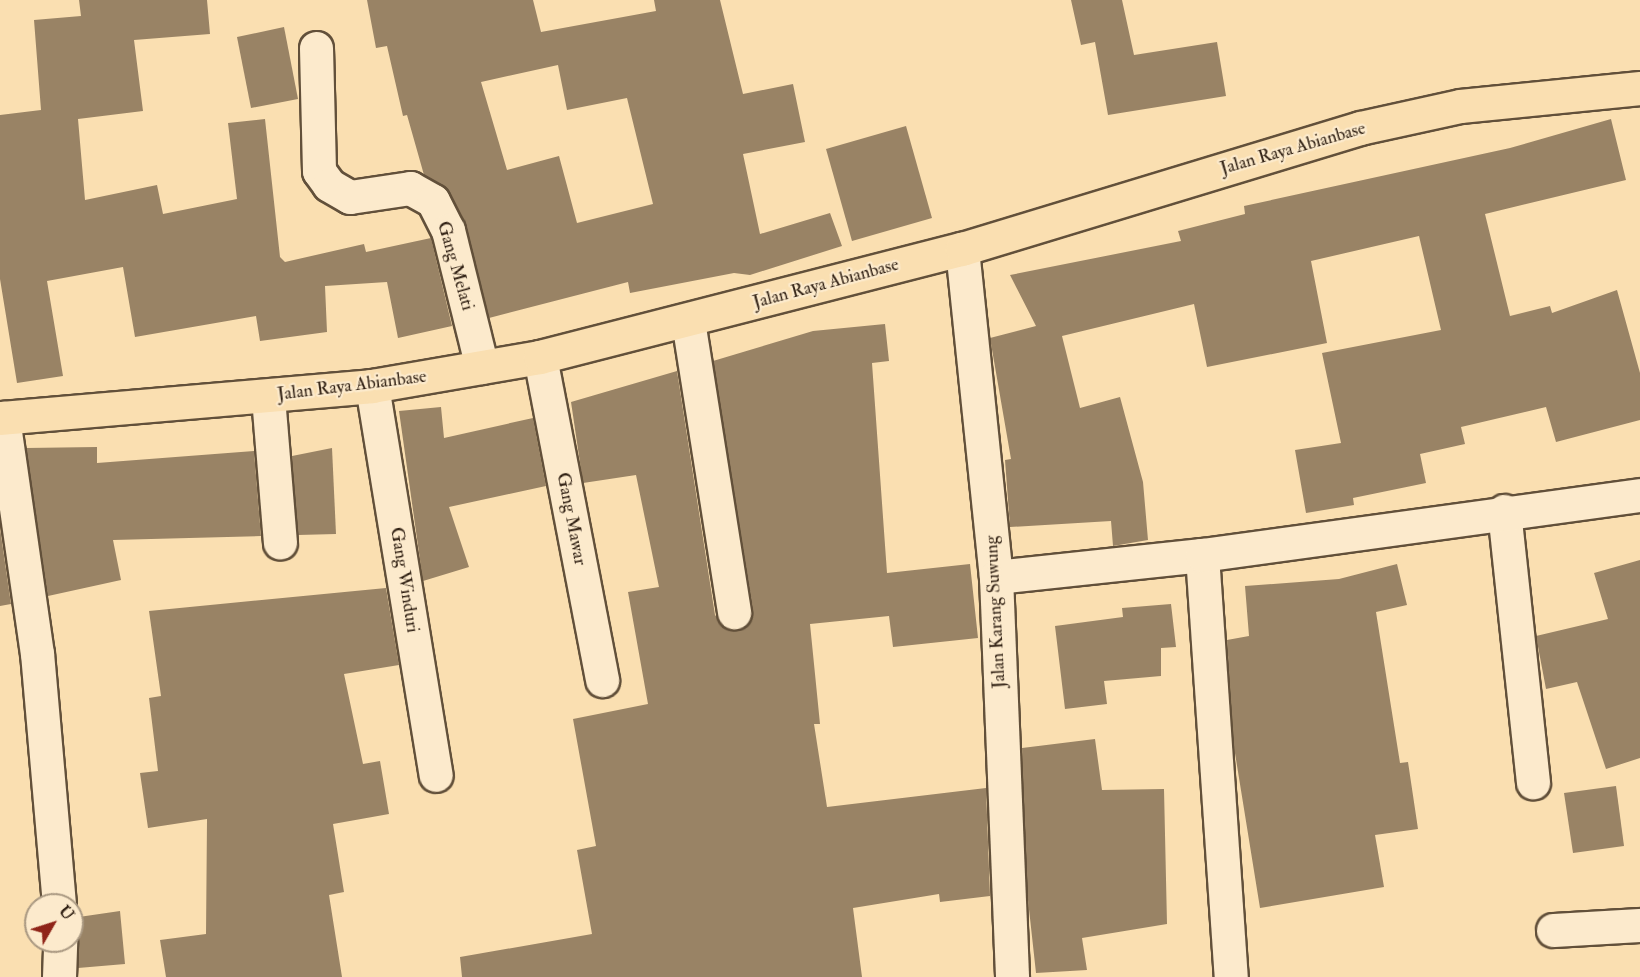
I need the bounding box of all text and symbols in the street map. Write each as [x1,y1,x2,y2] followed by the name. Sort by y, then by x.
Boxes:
[1218,118,1368,180] street label: Jalan Raya Abianbase
[432,219,478,313] street label: Gang Melati
[751,254,901,314] street label: Jalan Raya Abianbase
[276,366,428,406] street label: Jalan Raya Abianbase
[551,471,591,567] street label: Gang Mawar
[385,526,423,634] street label: Gang Winduri
[981,535,1011,689] street label: Jalan Karang Suwung
[24,893,84,953] north arrow
[54,901,78,924] text: U

